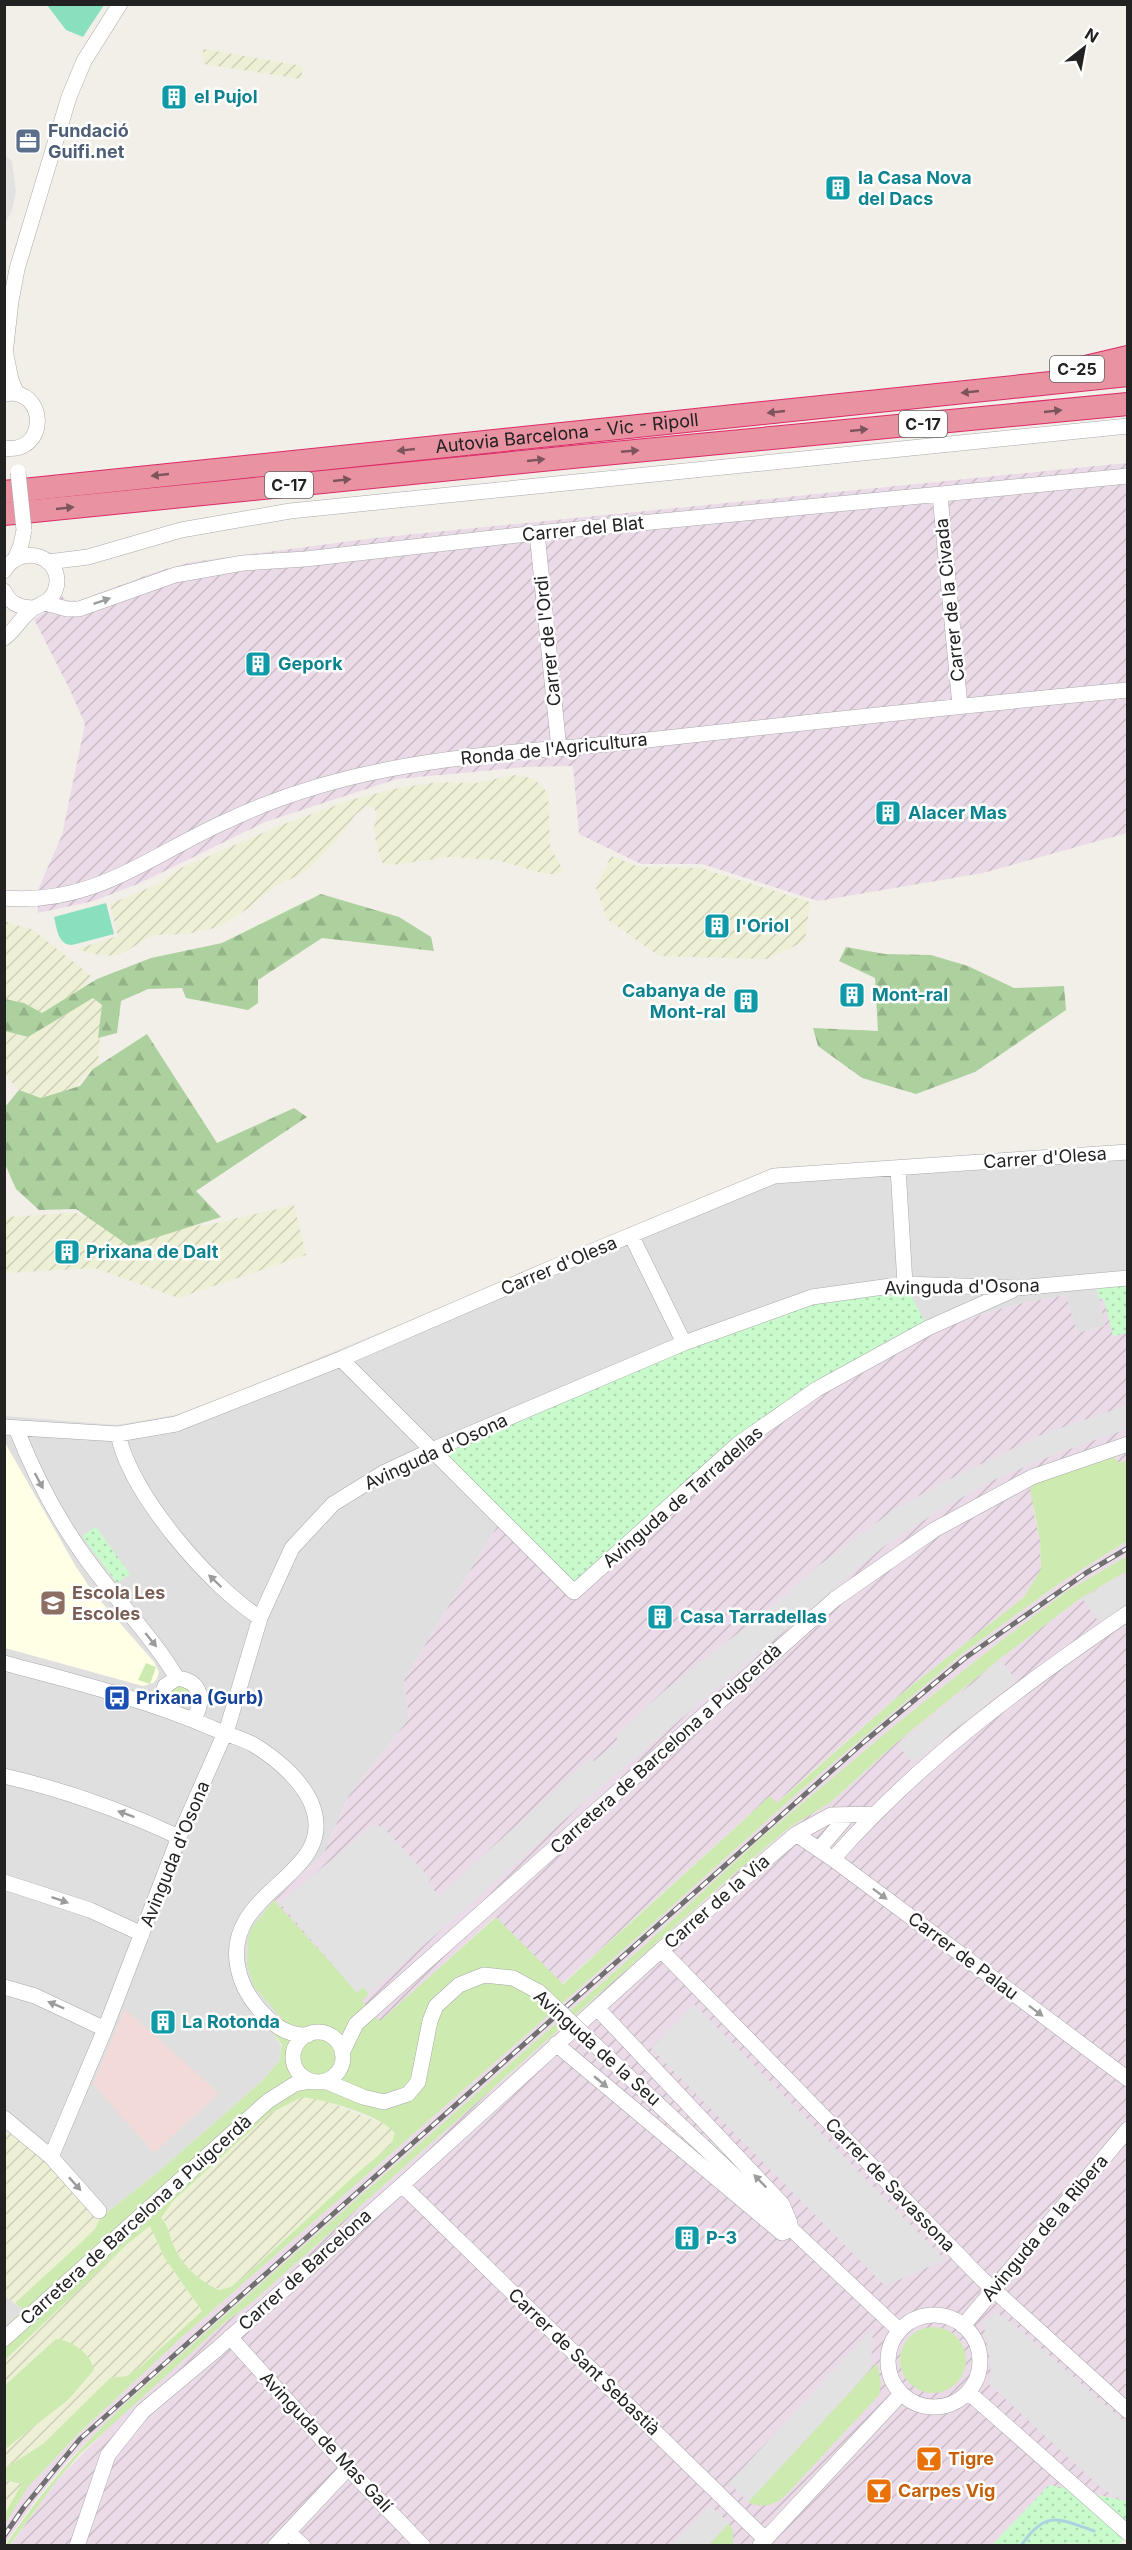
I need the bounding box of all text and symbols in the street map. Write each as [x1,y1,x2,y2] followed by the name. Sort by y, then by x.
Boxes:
[1054,18,1114,78] north arrow
[1081,23,1102,47] text: N
[159,82,189,112] building icon: el Pujol
[194,86,258,107] place label: el Pujol
[48,120,129,162] place label: Fundació Guifi.net
[13,126,43,156] office icon: Fundació Guifi.net
[858,167,972,209] place label: la Casa Nova del Dacs
[823,173,853,203] building icon: la Casa Nova del Dacs
[1050,356,1104,382] road number: C-25
[960,387,979,397] one-way arrow
[1044,406,1063,416] one-way arrow
[766,407,785,417] one-way arrow
[434,409,699,457] street label: Autovia Barcelona - Vic - Ripoll
[899,411,947,437] road number: C-17
[850,425,869,435] one-way arrow
[396,445,415,455] one-way arrow
[620,446,639,456] one-way arrow
[527,455,546,465] one-way arrow
[150,470,169,480] one-way arrow
[265,472,313,498] road number: C-17
[333,475,352,485] one-way arrow
[55,503,74,513] one-way arrow
[521,512,645,545] street label: Carrer del Blat
[930,517,969,683] street label: Carrer de la Civada
[530,575,565,707] street label: Carrer de l'Ordi
[93,595,111,605] one-way arrow
[243,649,273,679] building icon: Gepork
[278,653,343,674] place label: Gepork
[460,728,648,769] street label: Ronda de l'Agricultura
[873,798,903,828] building icon: Alacer Mas
[908,802,1007,823] place label: Alacer Mas
[702,911,732,941] building icon: l'Oriol
[736,915,789,936] place label: l'Oriol
[622,980,726,1022] place label: Cabanya de Mont-ral
[837,980,867,1010] building icon: Mont-ral
[872,984,948,1005] place label: Mont-ral
[731,986,761,1016] building icon: Cabanya de Mont-ral
[982,1143,1107,1172] street label: Carrer d'Olesa
[498,1232,620,1299] street label: Carrer d'Olesa
[52,1237,82,1267] building icon: Prixana de Dalt
[86,1241,219,1262] place label: Prixana de Dalt
[884,1275,1040,1298] street label: Avinguda d'Osona
[361,1409,511,1494] street label: Avinguda d'Osona
[598,1421,767,1572] street label: Avinguda de Tarradellas
[34,1473,44,1490] one-way arrow
[207,1574,222,1588] one-way arrow
[72,1582,165,1624] place label: Escola Les Escoles
[38,1588,68,1618] school or university icon: Escola Les Escoles
[645,1602,675,1632] building icon: Casa Tarradellas
[680,1606,827,1627] place label: Casa Tarradellas
[145,1633,157,1648] one-way arrow
[546,1639,785,1858] street label: Carretera de Barcelona a Puigcerdà
[102,1683,132,1713] bus stop icon: Prixana (Gurb)
[136,1687,264,1708] place label: Prixana (Gurb)
[136,1778,213,1930] street label: Avinguda d'Osona
[117,1808,135,1818] one-way arrow
[660,1850,773,1953] street label: Carrer de la Via
[872,1887,887,1899] one-way arrow
[51,1895,69,1905] one-way arrow
[904,1907,1022,2004] street label: Carrer de Palau
[530,1985,665,2110] street label: Avinguda de la Seu
[46,2000,64,2010] one-way arrow
[1028,2004,1043,2016] one-way arrow
[148,2007,178,2037] building icon: La Rotonda
[182,2011,280,2032] place label: La Rotonda
[593,2075,608,2088] one-way arrow
[16,2110,255,2329] street label: Carretera de Barcelona a Puigcerdà
[821,2113,960,2256] street label: Carrer de Savassona
[977,2150,1112,2305] street label: Avinguda de la Ribera
[753,2175,767,2189] one-way arrow
[68,2176,81,2191] one-way arrow
[234,2205,375,2335] street label: Carrer de Barcelona
[672,2223,702,2253] building icon: P-3
[706,2227,737,2248] place label: P-3
[504,2284,664,2439] street label: Carrer de Sant Sebastià
[256,2367,397,2517] street label: Avinguda de Mas Galí
[914,2444,944,2474] bar icon: Tigre
[948,2448,994,2469] place label: Tigre
[864,2476,894,2506] bar icon: Carpes Vig
[898,2480,995,2501] place label: Carpes Vig

